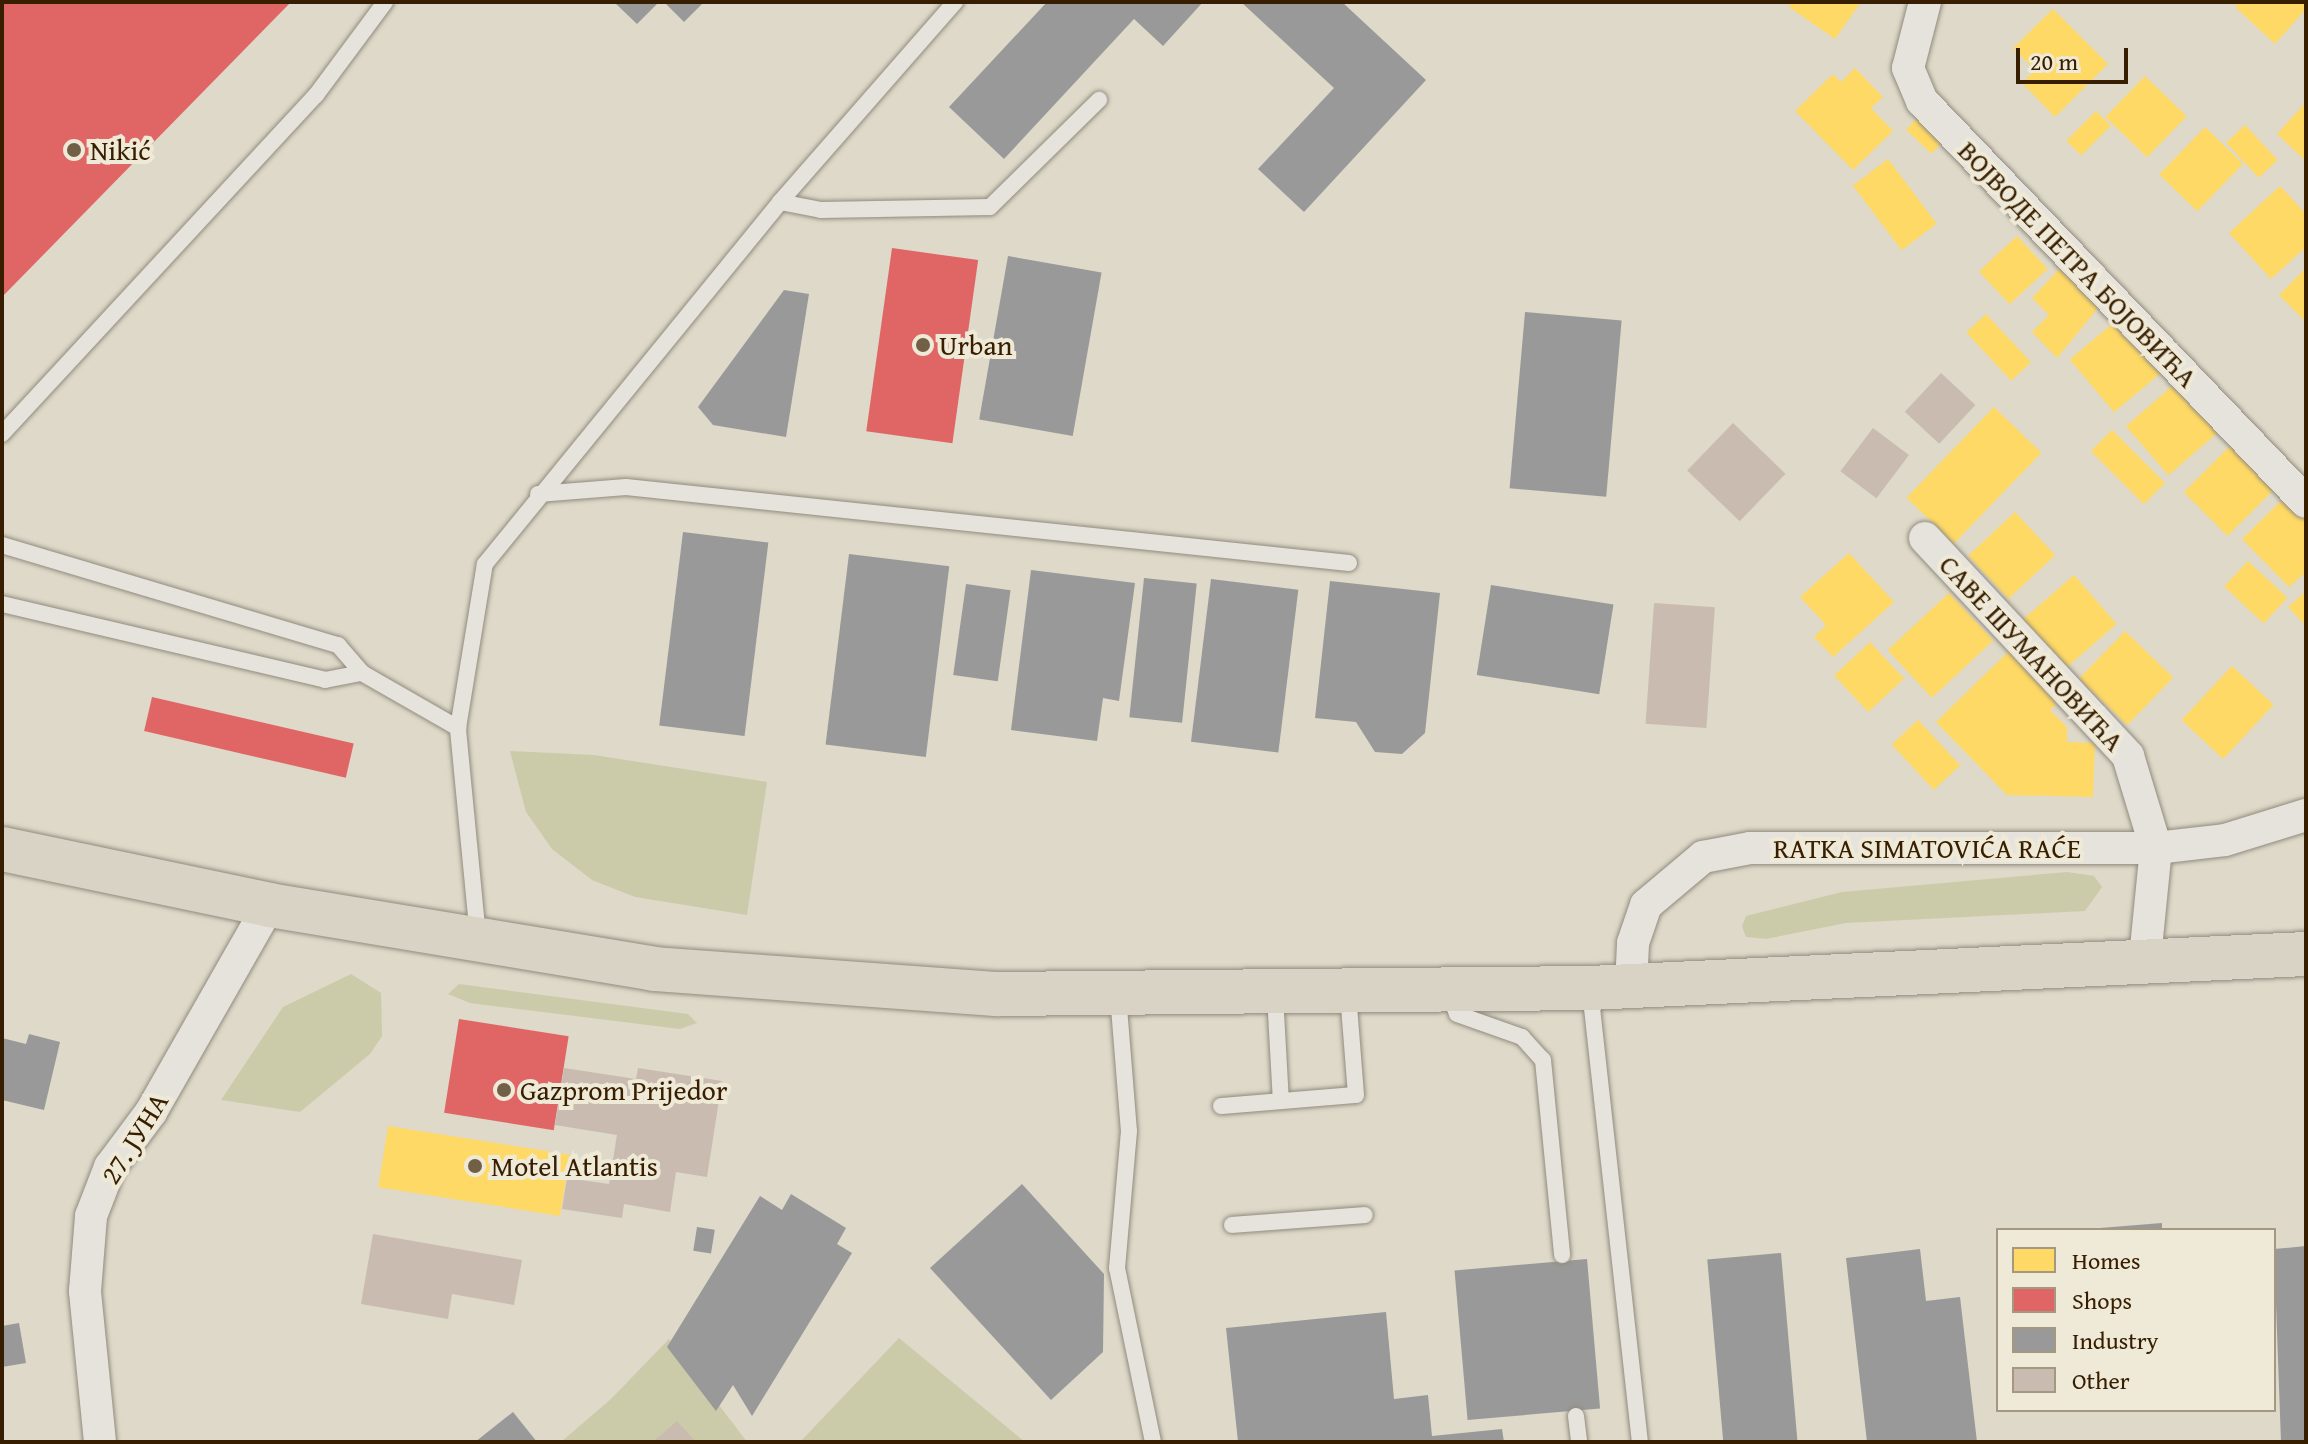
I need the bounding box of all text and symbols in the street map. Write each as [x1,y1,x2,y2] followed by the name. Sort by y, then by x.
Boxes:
[2020,32,2132,82] scale bar
[2030,44,2078,79] text: 20 m
[90,133,151,167] place label: Nikić
[1951,134,2205,394] street label: ВОЈВОДЕ ПЕТРА БОЈОВИЋА
[65,141,83,159] marker: Nikić
[939,328,1012,362] place label: Urban
[914,336,932,354] marker: Urban
[1933,548,2131,758] street label: САВЕ ШУМАНОВИЋА
[1773,831,2081,865] street label: RATKA SIMATOVIĆA RAĆE
[520,1073,727,1107] place label: Gazprom Prijedor
[495,1081,513,1099] marker: Gazprom Prijedor
[93,1086,175,1190] street label: 27. ЈУНА
[491,1149,658,1183] place label: Motel Atlantis
[466,1157,484,1175] marker: Motel Atlantis
[1996,1228,2276,1412] legend
[2072,1243,2141,1278] text: Homes
[2072,1283,2132,1318] text: Shops
[2072,1323,2159,1358] text: Industry
[2072,1363,2130,1398] text: Other

